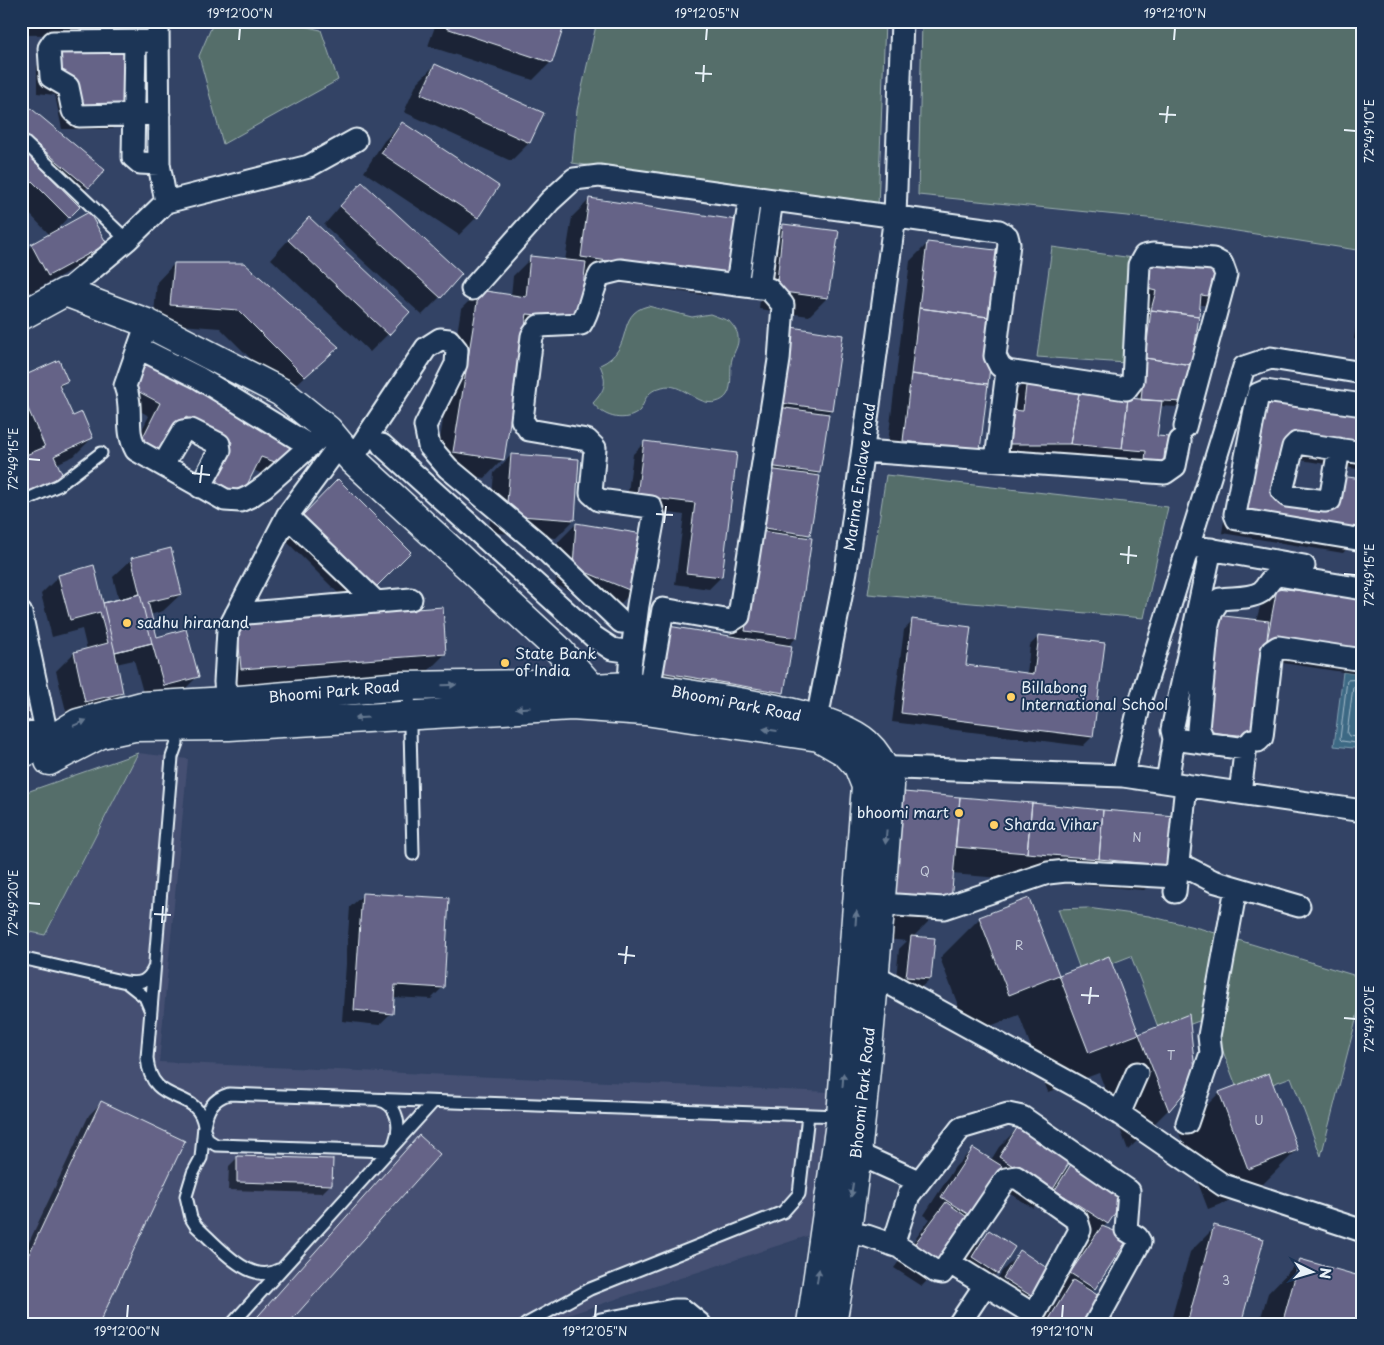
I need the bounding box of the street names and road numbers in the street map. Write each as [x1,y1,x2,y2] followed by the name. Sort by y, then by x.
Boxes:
[837,401,880,552] street label: Marina Enclave road
[267,673,401,708] street label: Bhoomi Park Road
[669,679,803,726] street label: Bhoomi Park Road
[843,1026,880,1160] street label: Bhoomi Park Road

